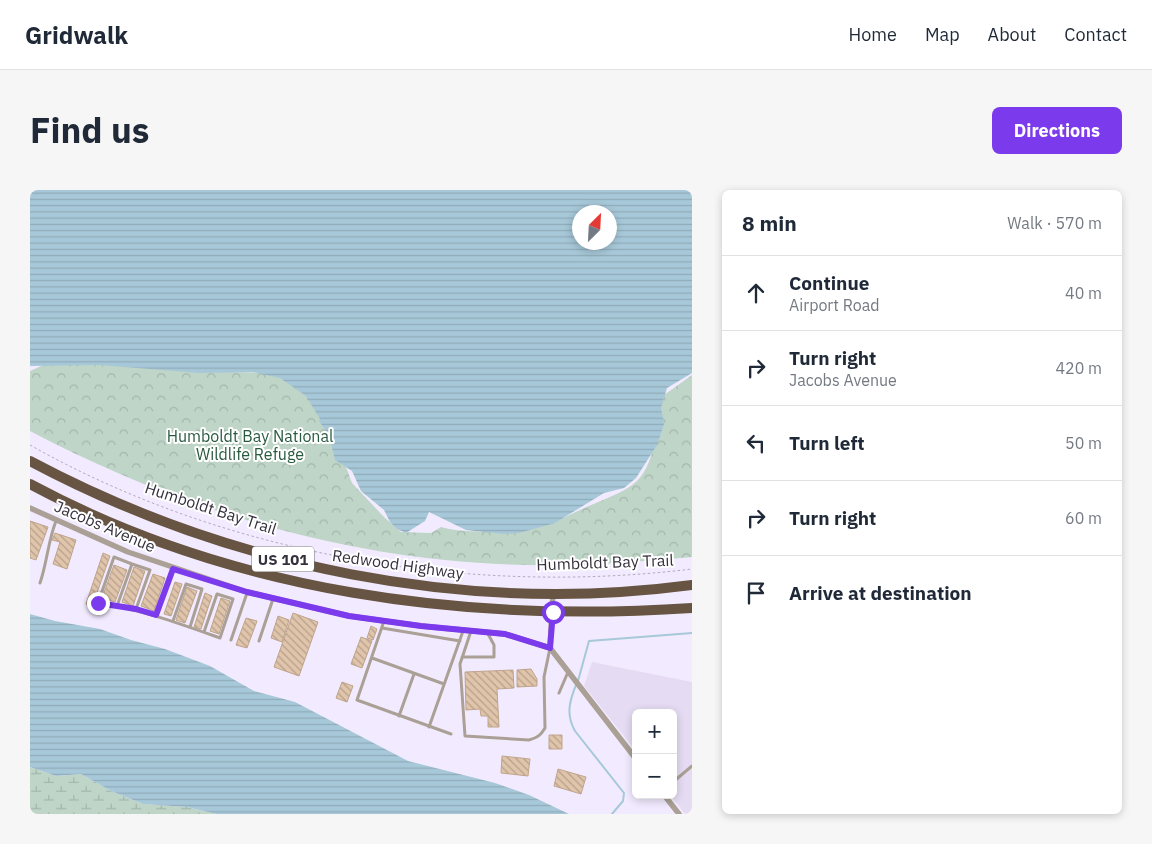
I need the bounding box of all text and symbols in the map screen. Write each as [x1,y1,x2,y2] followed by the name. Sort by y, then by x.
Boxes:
[25,19,128,51] text: Gridwalk
[849,23,897,46] text: Home
[925,23,960,46] text: Map
[988,23,1036,46] text: About
[1064,23,1127,46] text: Contact
[30,107,149,153] text: Find us
[992,107,1122,154] button: Directions
[572,205,617,250] north arrow
[742,209,797,237] text: 8 min
[1007,213,1102,233] text: Walk · 570 m
[789,271,869,295] text: Continue
[742,279,770,307] icon: ahead
[1065,283,1102,303] text: 40 m
[789,295,879,315] text: Airport Road
[789,346,876,370] text: Turn right
[742,354,770,382] icon: right
[1055,358,1102,378] text: 420 m
[789,370,897,390] text: Jacobs Avenue
[167,426,333,464] park label: Humboldt Bay National Wildlife Refuge
[742,429,770,457] icon: left
[789,431,865,455] text: Turn left
[1065,433,1102,453] text: 50 m
[143,477,279,539] street label: Humboldt Bay Trail
[51,496,159,556] street label: Jacobs Avenue
[742,504,770,532] icon: right
[789,506,876,530] text: Turn right
[1065,508,1102,528] text: 60 m
[331,545,465,583] street label: Redwood Highway
[252,546,314,572] road number: US 101
[536,550,674,574] street label: Humboldt Bay Trail
[742,579,770,607] icon: arrive
[789,581,972,605] text: Arrive at destination
[87,592,110,615] route end
[542,601,565,624] route start
[632,709,677,799] map controls
[632,709,677,754] button: +
[632,754,677,799] button: −

